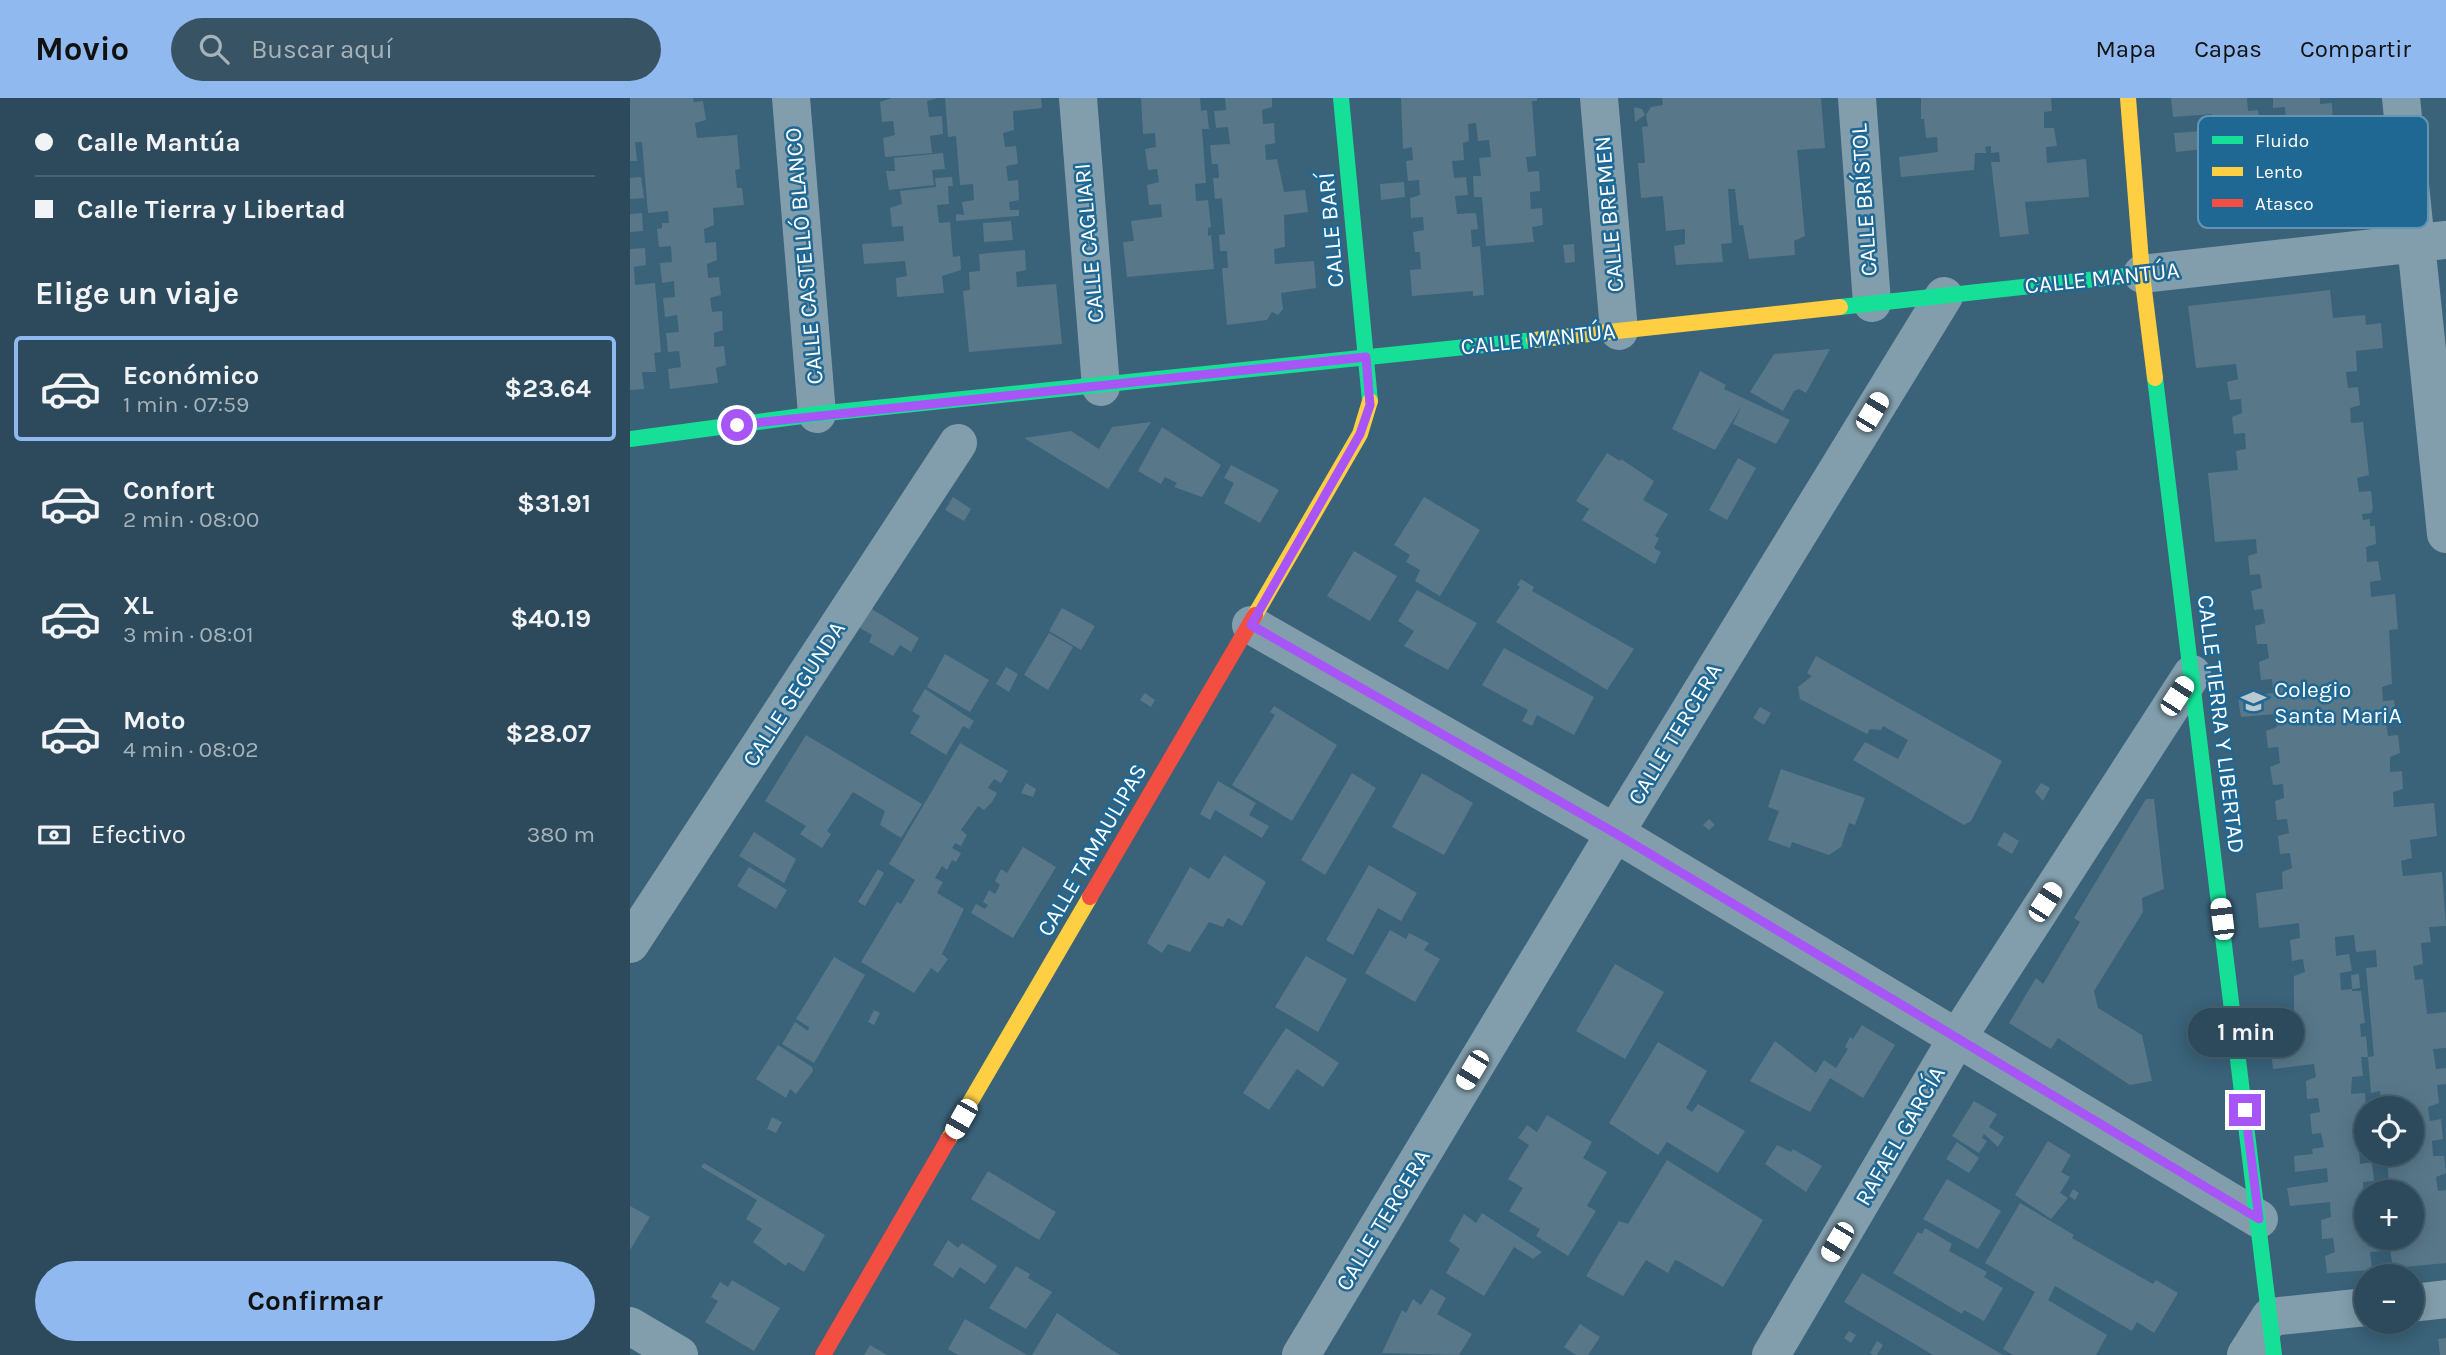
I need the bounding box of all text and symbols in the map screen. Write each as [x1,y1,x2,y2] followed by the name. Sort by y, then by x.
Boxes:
[171,18,661,81] search box
[35,30,129,68] text: Movio
[195,30,233,68] icon: search
[251,34,393,65] text: Buscar aquí
[2095,35,2156,63] text: Mapa
[2194,35,2262,63] text: Capas
[2300,35,2411,63] text: Compartir
[2198,116,2428,228] legend
[1845,122,1883,277] street label: CALLE BRÍSTOL
[77,127,241,158] text: Calle Mantúa
[779,127,829,385] street label: CALLE CASTELLÓ BLANCO
[2255,130,2309,152] text: Fluido
[1589,135,1629,293] street label: CALLE BREMEN
[2255,161,2303,183] text: Lento
[1069,162,1109,324] street label: CALLE CAGLIARI
[1312,171,1349,289] street label: CALLE BARÍ
[2255,193,2314,215] text: Atasco
[77,194,346,225] text: Calle Tierra y Libertad
[2023,256,2181,300] street label: CALLE MANTÚA
[35,275,239,312] text: Elige un viaje
[1459,317,1617,361] street label: CALLE MANTÚA
[39,357,102,420] icon: car
[123,360,259,391] text: Económico
[504,373,591,404] text: $23.64
[1853,389,1892,435] car
[123,391,249,418] text: 1 min · 07:59
[721,409,753,441] route start
[39,472,102,535] icon: car
[123,475,215,506] text: Confort
[517,488,591,519] text: $31.91
[123,506,259,533] text: 2 min · 08:00
[39,587,102,650] icon: car
[123,590,154,621] text: XL
[2192,593,2250,855] street label: CALLE TIERRA Y LIBERTAD
[510,603,591,634] text: $40.19
[737,616,851,772] street label: CALLE SEGUNDA
[123,621,254,648] text: 3 min · 08:01
[1622,658,1728,810] street label: CALLE TERCERA
[2157,673,2198,719] car
[2274,676,2402,729] place label: Colegio Santa MariA
[2240,688,2268,716] school or university icon: Colegio Santa MariA
[39,702,102,765] icon: car
[123,705,185,736] text: Moto
[506,718,591,749] text: $28.07
[123,736,259,763] text: 4 min · 08:02
[1032,759,1152,941] street label: CALLE TAMAULIPAS
[35,816,73,854] icon: cash
[91,819,186,850] text: Efectivo
[527,821,595,848] text: 380 m
[2025,879,2066,925] car
[2210,897,2235,941] car
[2187,1009,2303,1058] callout: 1 min
[2217,1019,2275,1046] text: 1 min
[1453,1047,1492,1093] car
[1849,1062,1951,1210] street label: RAFAEL GARCÍA
[2229,1094,2261,1126] route end
[942,1096,981,1142] car
[2354,1096,2424,1334] map controls
[2354,1096,2424,1166] button: locate
[1330,1144,1436,1296] street label: CALLE TERCERA
[2354,1180,2424,1250] button: +
[1818,1219,1857,1265] car
[35,1261,595,1341] button: Confirmar
[2354,1264,2424,1334] button: −

